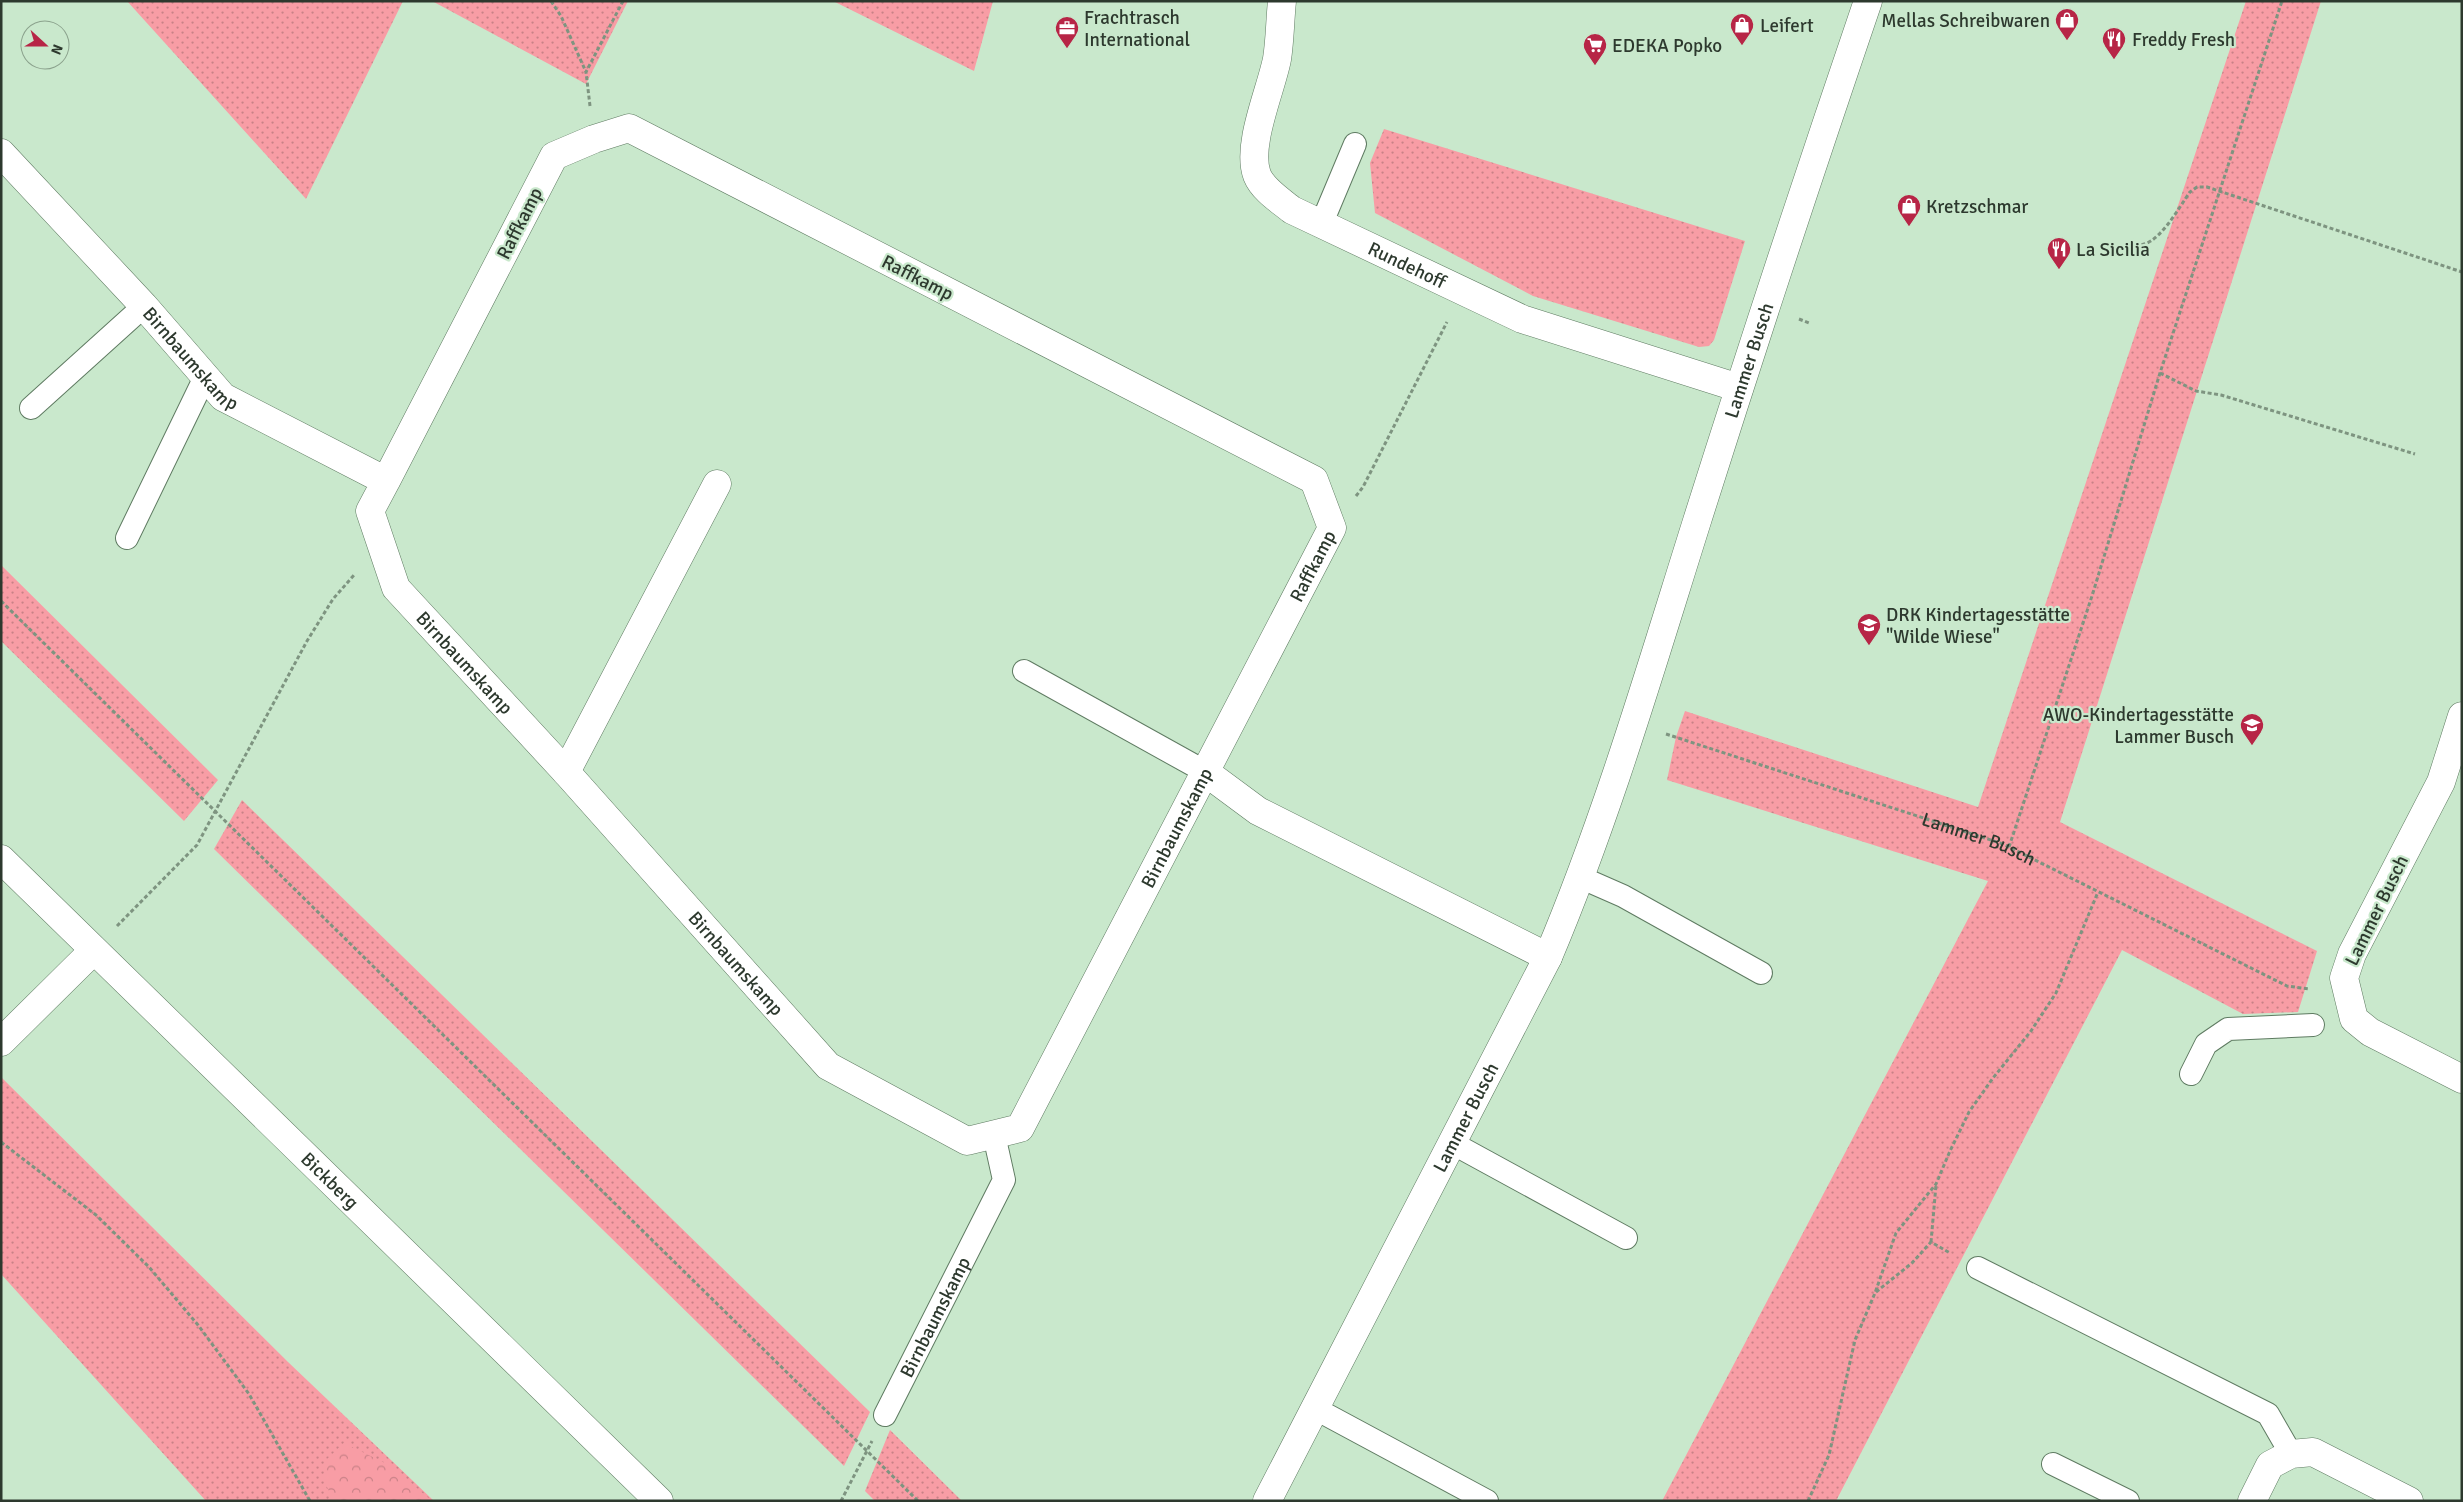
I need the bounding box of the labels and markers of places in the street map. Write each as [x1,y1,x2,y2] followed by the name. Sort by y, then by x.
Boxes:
[1084,6,1190,52] place label: Frachtrasch International
[2054,7,2080,41] shop icon: Mellas Schreibwaren
[1881,9,2050,33] place label: Mellas Schreibwaren
[1729,12,1755,46] shop icon: Leifert
[1760,14,1814,38] place label: Leifert
[1054,15,1080,49] office icon: Frachtrasch International
[2101,26,2127,60] restaurant icon: Freddy Fresh
[2132,28,2235,52] place label: Freddy Fresh
[1582,32,1608,66] supermarket icon: EDEKA Popko
[1612,34,1722,58] place label: EDEKA Popko
[1896,193,1922,227] shop icon: Kretzschmar
[1926,195,2028,219] place label: Kretzschmar
[2046,236,2072,270] restaurant icon: La Sicilia
[2076,238,2150,262] place label: La Sicilia
[1886,603,2070,649] place label: DRK Kindertagesstätte "Wilde Wiese"
[1856,612,1882,646] school or university icon: DRK Kindertagesstätte "Wilde Wiese"
[2043,703,2234,749] place label: AWO-Kindertagesstätte Lammer Busch
[2239,712,2265,746] school or university icon: AWO-Kindertagesstätte Lammer Busch

